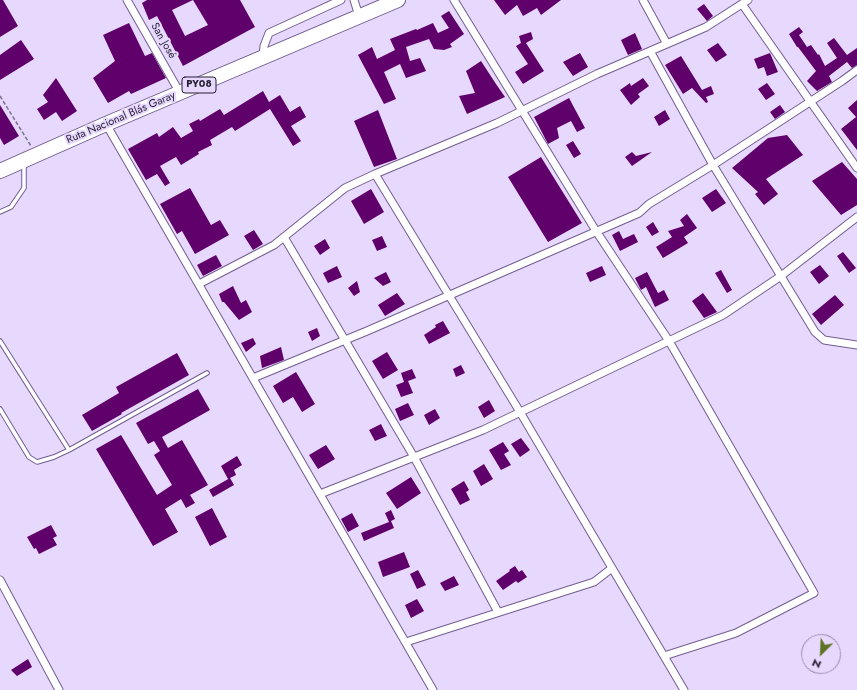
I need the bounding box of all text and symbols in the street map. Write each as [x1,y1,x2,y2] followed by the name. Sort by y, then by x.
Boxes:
[147,21,179,61] street label: San José
[182,77,216,93] road number: PY08
[64,89,178,147] street label: Ruta Nacional Blás Garay
[801,634,841,674] north arrow
[809,655,824,673] text: N

